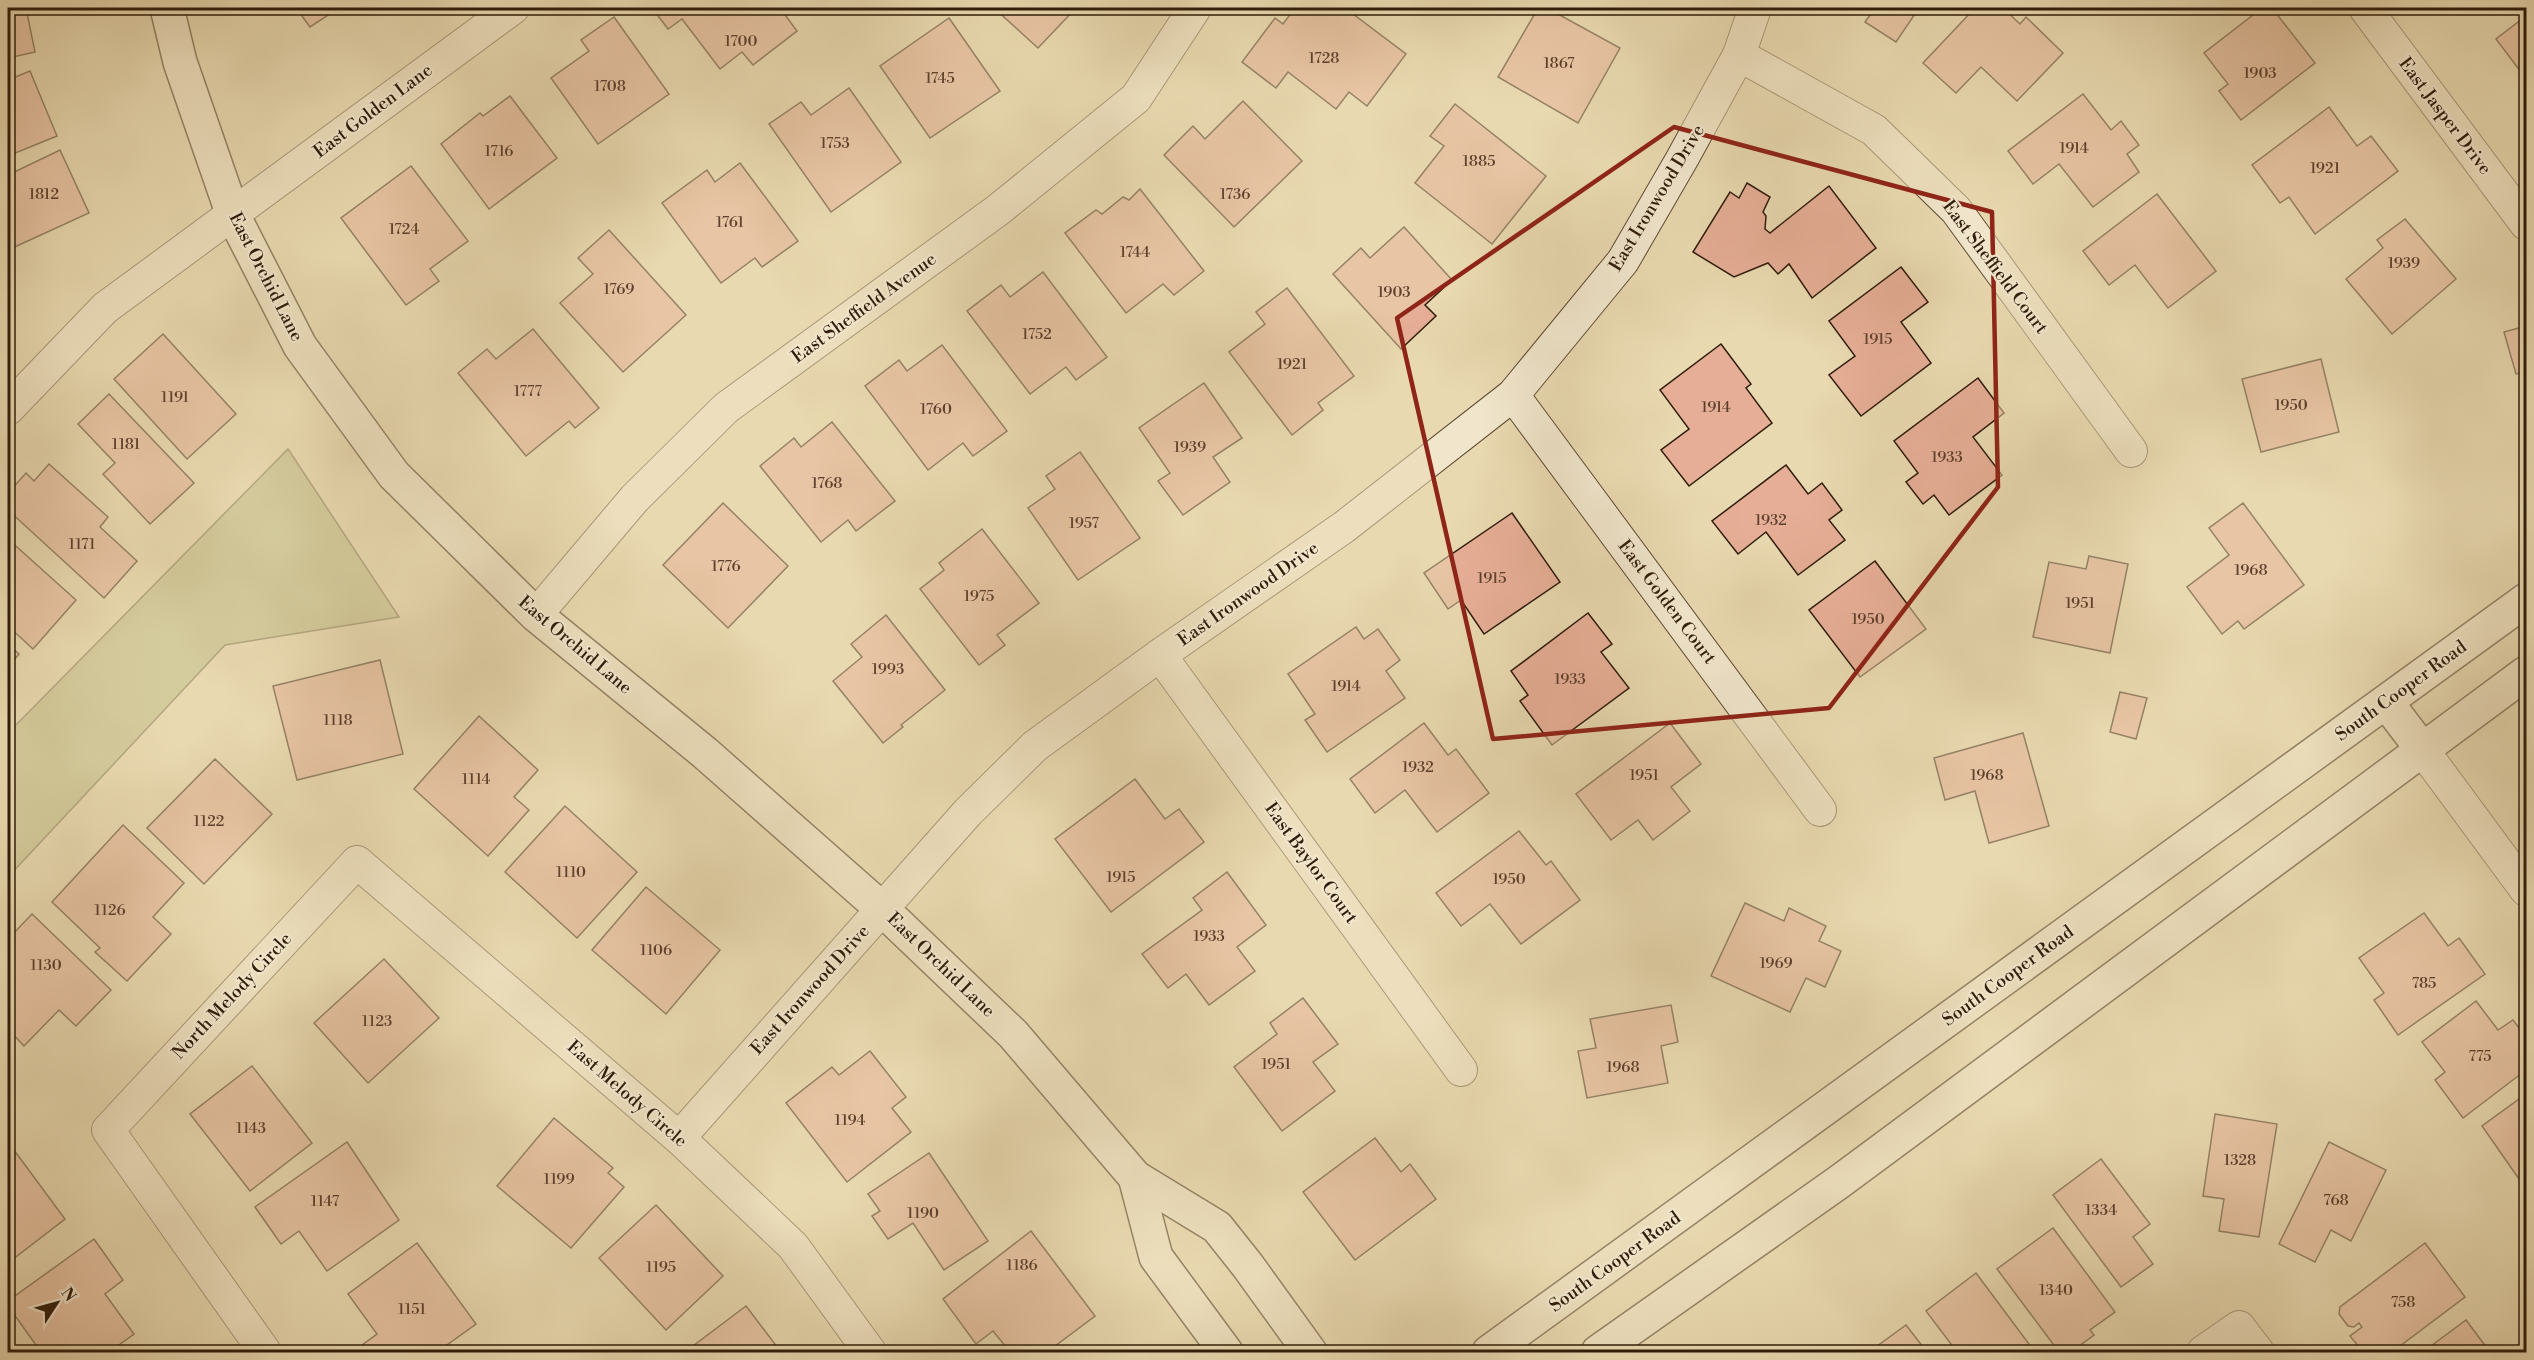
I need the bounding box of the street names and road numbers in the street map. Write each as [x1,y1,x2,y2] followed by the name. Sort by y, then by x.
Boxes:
[2393,53,2497,179] street label: East Jasper Drive
[309,59,437,163] street label: East Golden Lane
[1604,120,1710,276] street label: East Ironwood Drive
[1937,196,2053,339] street label: East Sheffield Court
[224,209,308,345] street label: East Orchid Lane
[787,248,941,368] street label: East Sheffield Avenue
[1613,535,1722,669] street label: East Golden Court
[1173,537,1323,651] street label: East Ironwood Drive
[513,591,637,699] street label: East Orchid Lane
[2331,635,2472,746] street label: South Cooper Road
[1259,798,1363,929] street label: East Baylor Court
[882,908,1000,1022] street label: East Orchid Lane
[746,920,874,1060] street label: East Ironwood Drive
[1938,920,2079,1031] street label: South Cooper Road
[167,928,297,1064] street label: North Melody Circle
[562,1035,692,1153] street label: East Melody Circle
[1545,1206,1686,1317] street label: South Cooper Road

